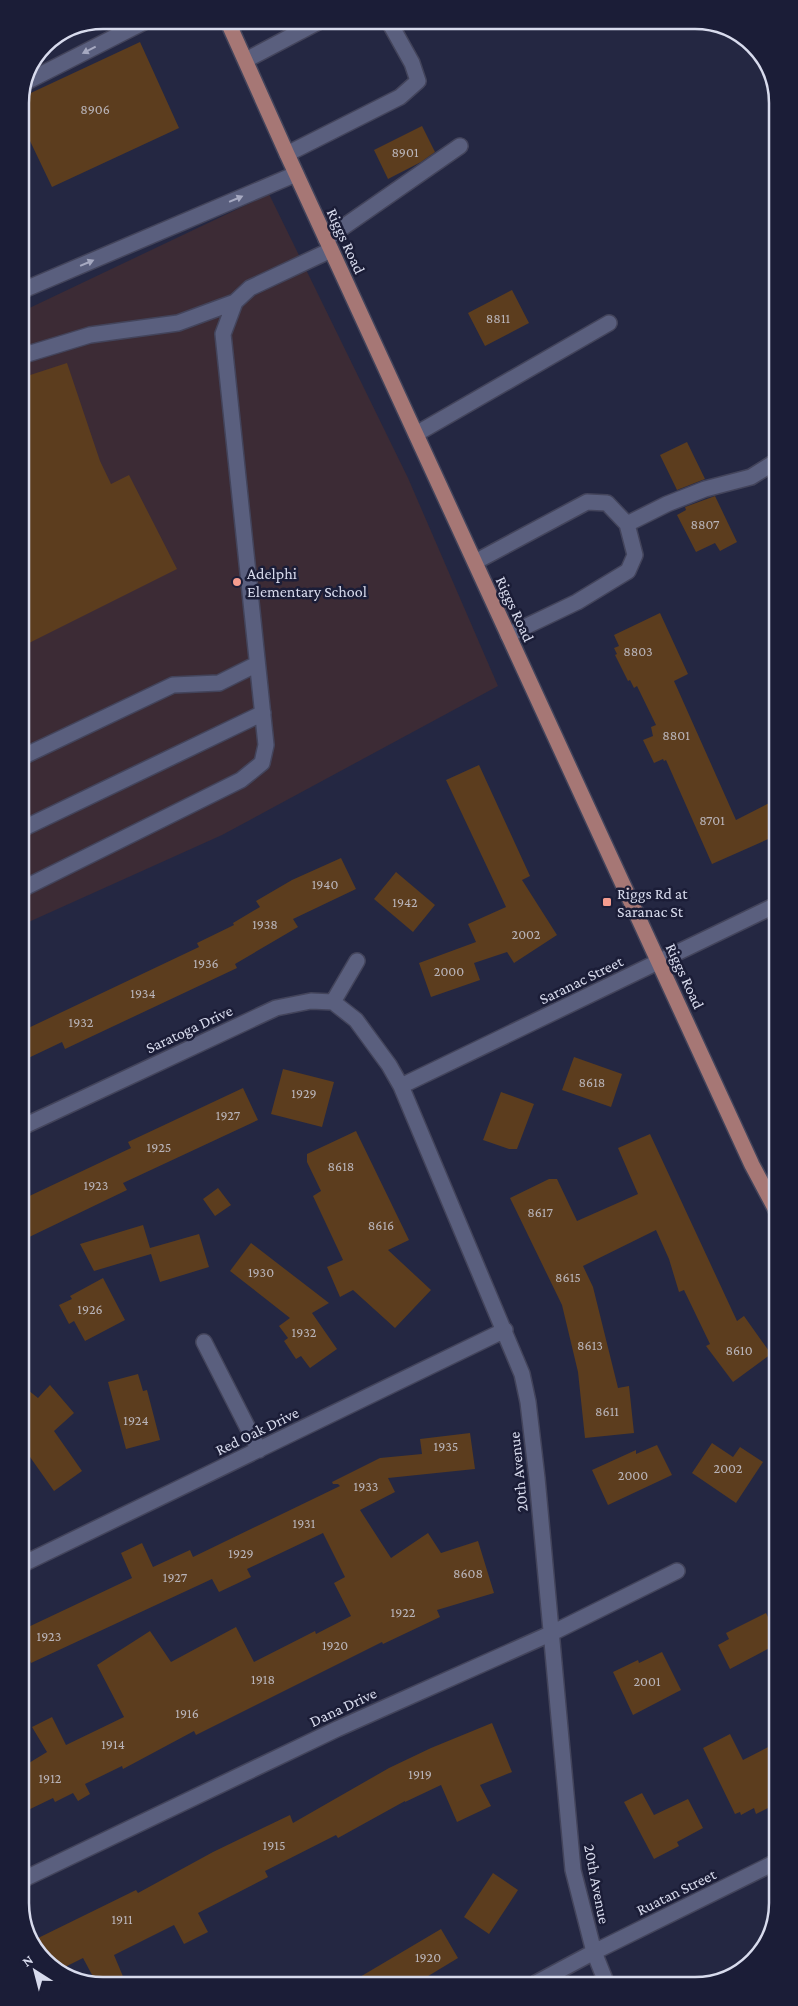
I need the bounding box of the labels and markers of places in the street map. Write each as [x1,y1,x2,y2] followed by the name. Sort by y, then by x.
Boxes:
[247,565,367,601] place label: Adelphi Elementary School
[231,576,243,588] marker: Adelphi Elementary School
[617,885,688,920] place label: Riggs Rd at Saranac St
[601,896,613,908] marker: Riggs Rd at Saranac St

